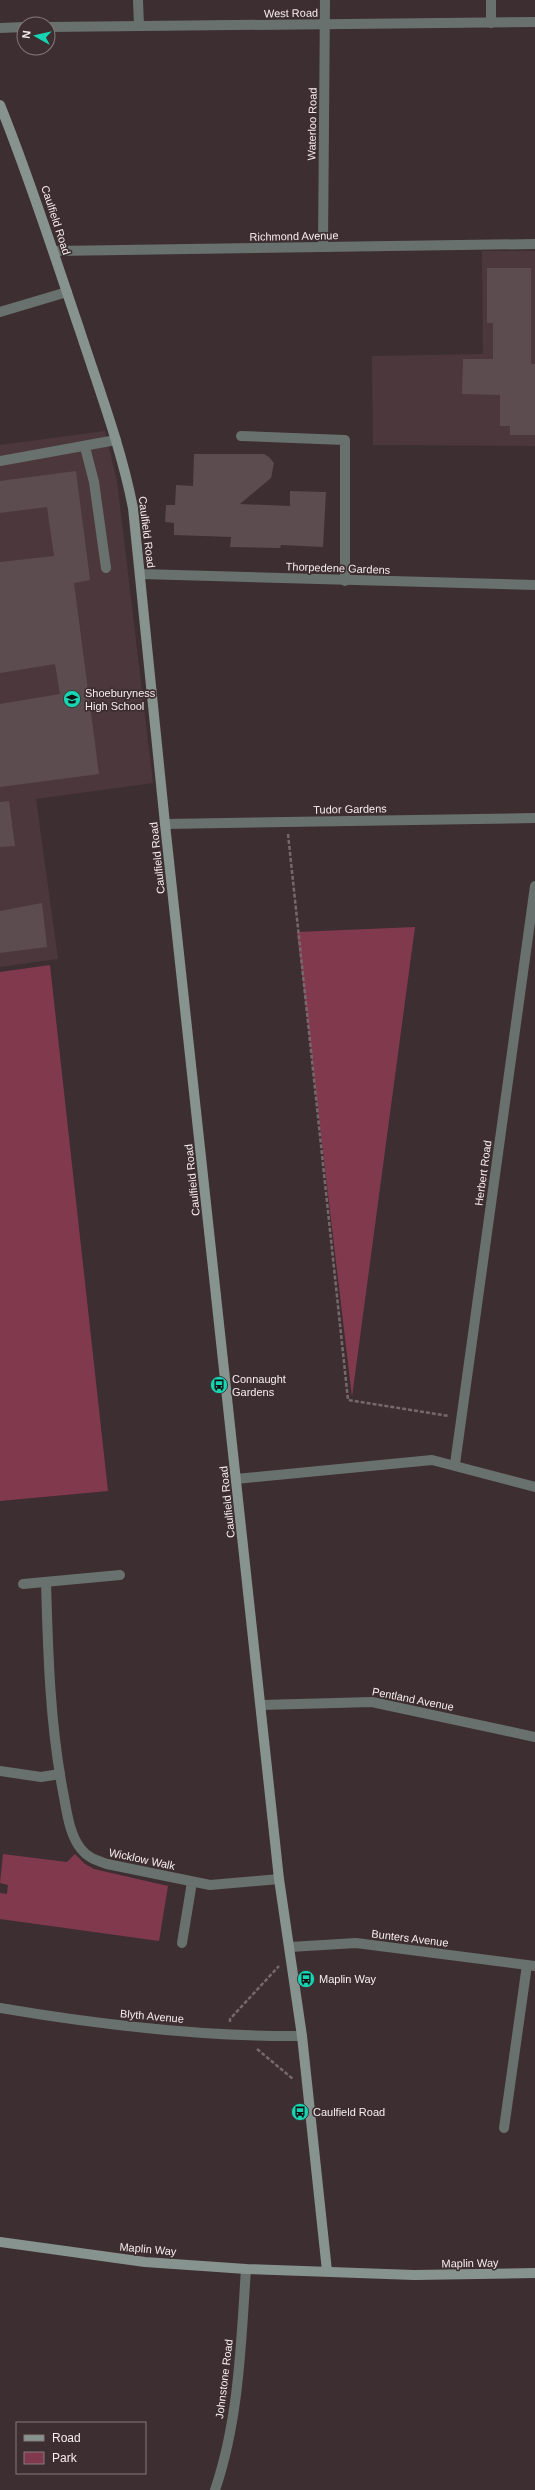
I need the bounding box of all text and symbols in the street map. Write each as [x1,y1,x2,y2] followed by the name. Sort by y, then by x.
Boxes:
[264,7,318,19] street label: West Road
[16,16,56,56] north arrow
[20,30,33,39] text: N
[305,87,319,161] street label: Waterloo Road
[39,184,73,256] street label: Caulfield Road
[249,229,339,243] street label: Richmond Avenue
[137,495,157,569] street label: Caulfield Road
[286,560,391,576] street label: Thorpedene Gardens
[85,687,156,712] place label: Shoeburyness High School
[62,689,82,709] school or university icon: Shoeburyness High School
[313,802,387,816] street label: Tudor Gardens
[147,821,167,895] street label: Caulfield Road
[472,1139,494,1207] street label: Herbert Road
[182,1143,202,1217] street label: Caulfield Road
[232,1373,286,1398] place label: Connaught Gardens
[209,1375,229,1395] bus stop icon: Connaught Gardens
[217,1465,237,1539] street label: Caulfield Road
[371,1685,455,1713] street label: Pentland Avenue
[108,1846,177,1872] street label: Wicklow Walk
[371,1927,449,1949] street label: Bunters Avenue
[296,1969,316,1989] bus stop icon: Maplin Way
[319,1973,377,1985] place label: Maplin Way
[120,2007,184,2025] street label: Blyth Avenue
[290,2102,310,2122] bus stop icon: Caulfield Road
[313,2106,385,2118] place label: Caulfield Road
[119,2241,177,2258] street label: Maplin Way
[441,2256,499,2269] street label: Maplin Way
[213,2339,235,2419] street label: Johnstone Road
[16,2422,146,2474] legend
[52,2431,81,2445] text: Road
[52,2451,78,2465] text: Park

